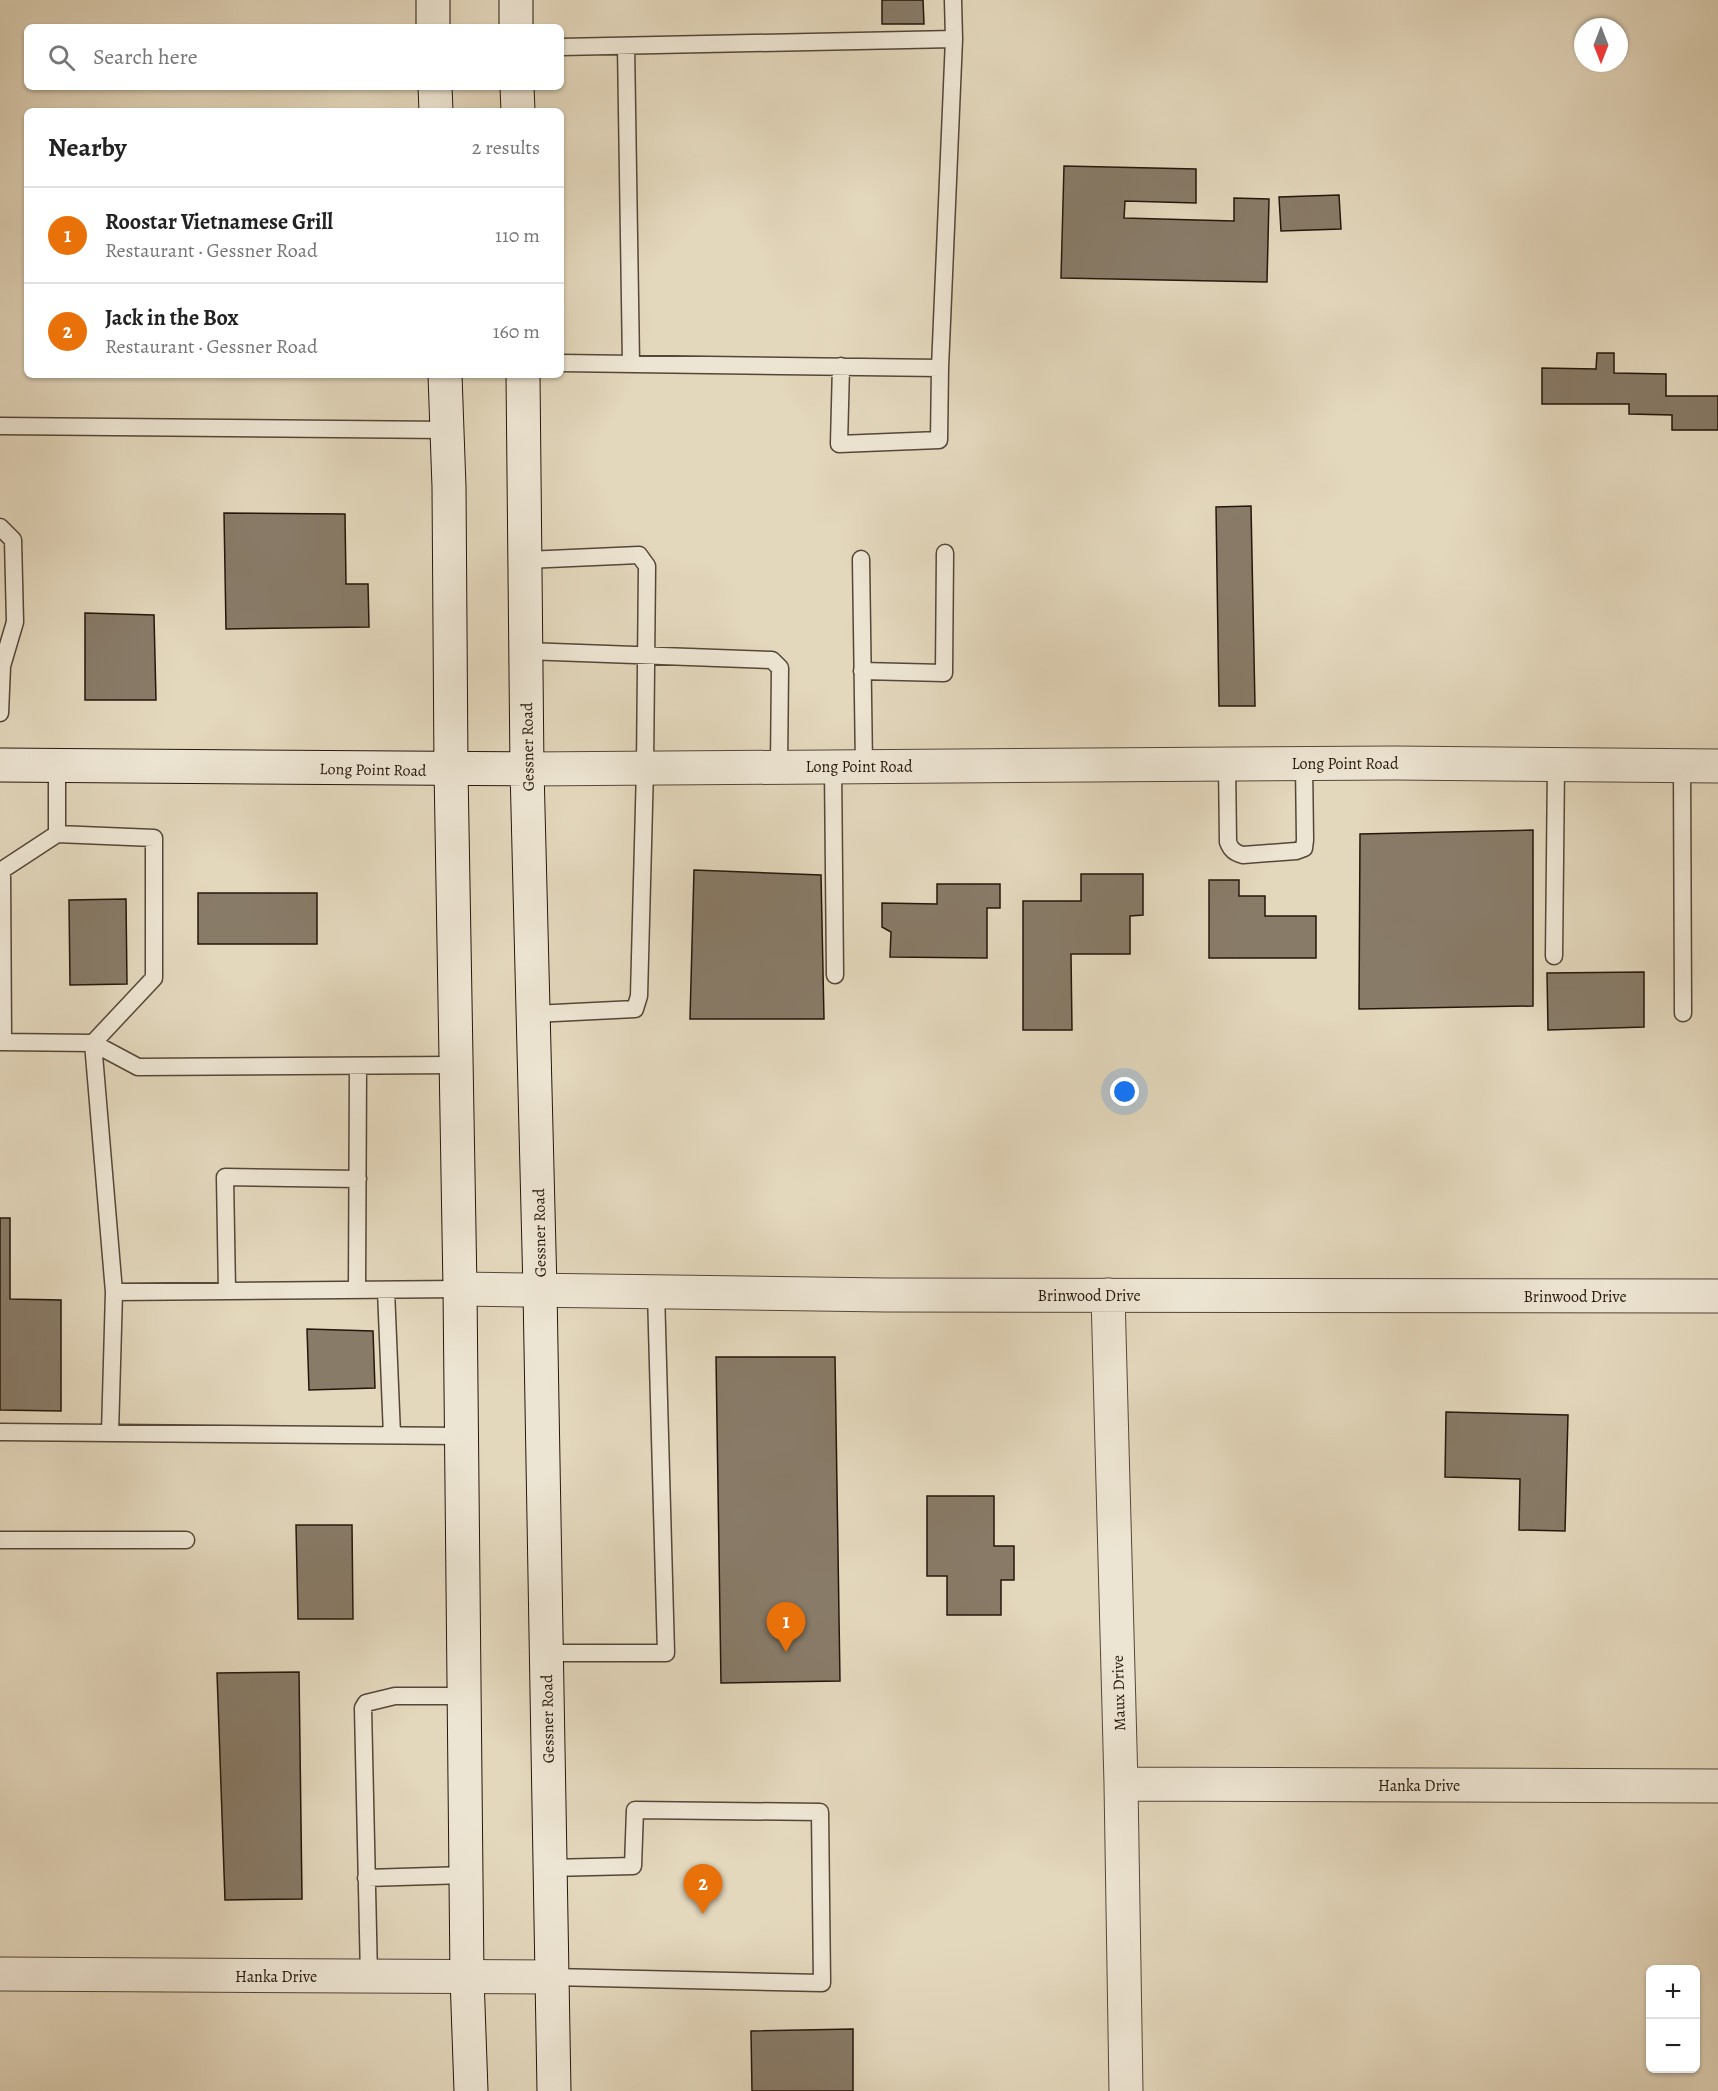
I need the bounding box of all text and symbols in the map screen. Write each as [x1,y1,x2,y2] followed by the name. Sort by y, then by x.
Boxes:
[1574,18,1628,72] north arrow
[24,24,564,90] search box
[45,41,78,74] icon: search
[93,42,198,72] text: Search here
[48,130,127,165] text: Nearby
[472,134,540,161] text: 2 results
[105,207,333,237] text: Roostar Vietnamese Grill
[64,222,71,249] text: 1
[495,222,540,249] text: 110 m
[105,237,318,264] text: Restaurant · Gessner Road
[105,303,238,333] text: Jack in the Box
[63,318,72,345] text: 2
[493,318,540,345] text: 160 m
[105,333,318,360] text: Restaurant · Gessner Road
[516,702,540,792] street label: Gessner Road
[1291,753,1399,775] street label: Long Point Road
[805,756,913,778] street label: Long Point Road
[319,758,427,782] street label: Long Point Road
[1110,1077,1139,1106] your location
[528,1188,552,1278] street label: Gessner Road
[1037,1285,1141,1307] street label: Brinwood Drive
[1523,1286,1627,1308] street label: Brinwood Drive
[766,1602,806,1652] pin: 1
[1107,1655,1131,1731] street label: Maux Drive
[536,1674,560,1764] street label: Gessner Road
[1378,1775,1460,1797] street label: Hanka Drive
[684,1864,722,1914] pin: 2
[1646,1965,1700,2073] map controls
[1646,1965,1700,2019] button: +
[235,1966,317,1988] street label: Hanka Drive
[1646,2019,1700,2073] button: −

